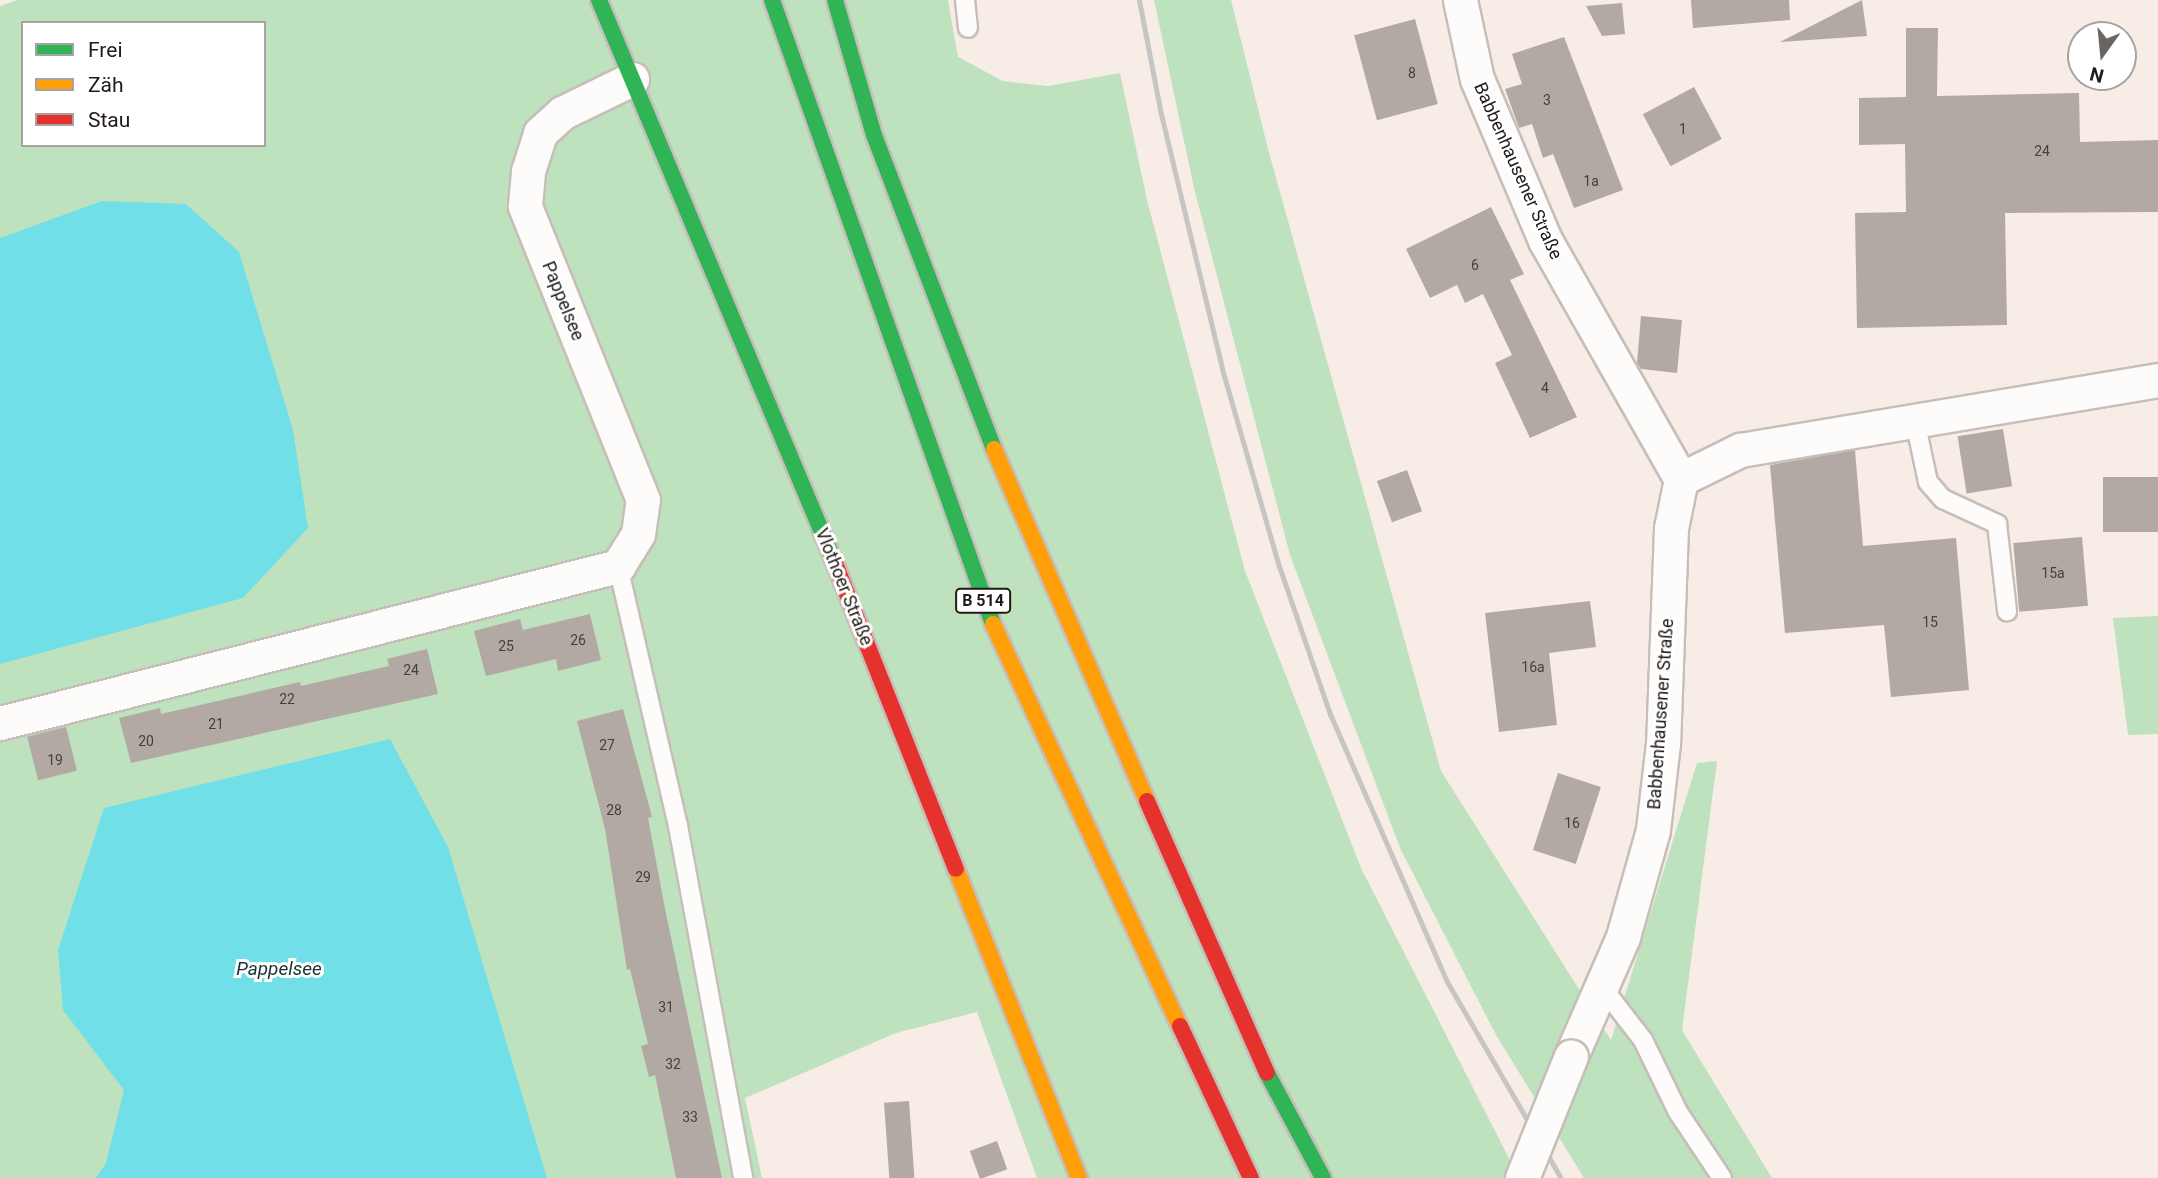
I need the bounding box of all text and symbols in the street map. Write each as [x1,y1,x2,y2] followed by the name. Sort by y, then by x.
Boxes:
[21,21,266,147] legend
[2067,21,2137,91] north arrow
[88,38,123,62] text: Frei
[2088,62,2106,88] text: N
[1408,65,1416,81] house number: 8
[88,73,124,97] text: Zäh
[1469,79,1567,263] street label: Babbenhausener Straße
[1543,92,1551,108] house number: 3
[88,108,130,132] text: Stau
[1679,121,1687,137] house number: 1
[2034,143,2050,159] house number: 24
[1583,173,1599,189] house number: 1a
[1471,257,1479,273] house number: 6
[537,258,589,344] street label: Pappelsee
[1541,380,1549,396] house number: 4
[811,525,877,649] street label: Vlothoer Straße
[2041,565,2065,581] house number: 15a
[955,588,1011,614] road number: B 514
[1922,614,1938,630] house number: 15
[1644,618,1678,810] street label: Babbenhausener Straße
[570,632,586,648] house number: 26
[498,638,514,654] house number: 25
[1521,659,1545,675] house number: 16a
[403,662,419,678] house number: 24
[279,691,295,707] house number: 22
[208,716,224,732] house number: 21
[138,733,154,749] house number: 20
[599,737,615,753] house number: 27
[47,752,63,768] house number: 19
[606,802,622,818] house number: 28
[1564,815,1580,831] house number: 16
[635,869,651,885] house number: 29
[236,958,322,980] water label: Pappelsee
[658,999,674,1015] house number: 31
[665,1056,681,1072] house number: 32
[682,1109,698,1125] house number: 33

